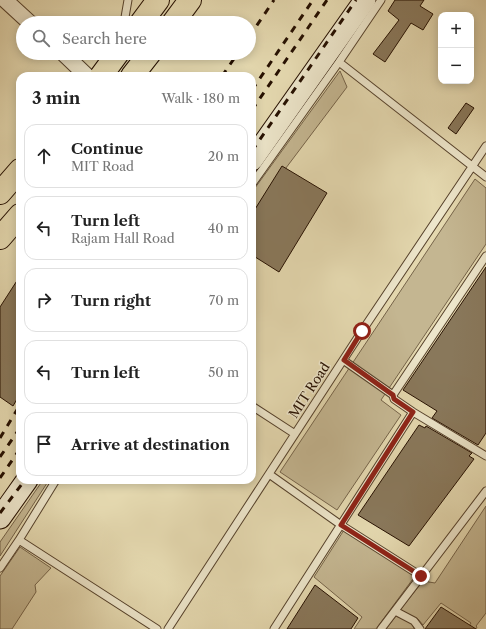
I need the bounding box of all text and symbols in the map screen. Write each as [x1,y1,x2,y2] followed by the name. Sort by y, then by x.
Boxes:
[438,12,474,84] map controls
[438,12,474,48] button: +
[16,16,256,60] search box
[30,27,52,49] icon: search
[62,29,147,48] text: Search here
[438,48,474,84] button: −
[32,88,81,108] text: 3 min
[161,90,240,106] text: Walk · 180 m
[71,139,143,158] text: Continue
[33,145,55,167] icon: ahead
[208,148,239,164] text: 20 m
[71,158,134,174] text: MIT Road
[71,211,140,230] text: Turn left
[33,217,55,239] icon: left
[208,220,239,236] text: 40 m
[71,230,175,246] text: Rajam Hall Road
[33,289,55,311] icon: right
[71,291,151,310] text: Turn right
[209,292,239,308] text: 70 m
[353,322,371,340] route start
[285,359,333,421] street label: MIT Road
[33,361,55,383] icon: left
[71,363,140,382] text: Turn left
[208,364,239,380] text: 50 m
[33,433,55,455] icon: arrive
[71,435,230,454] text: Arrive at destination
[412,567,430,585] route end

